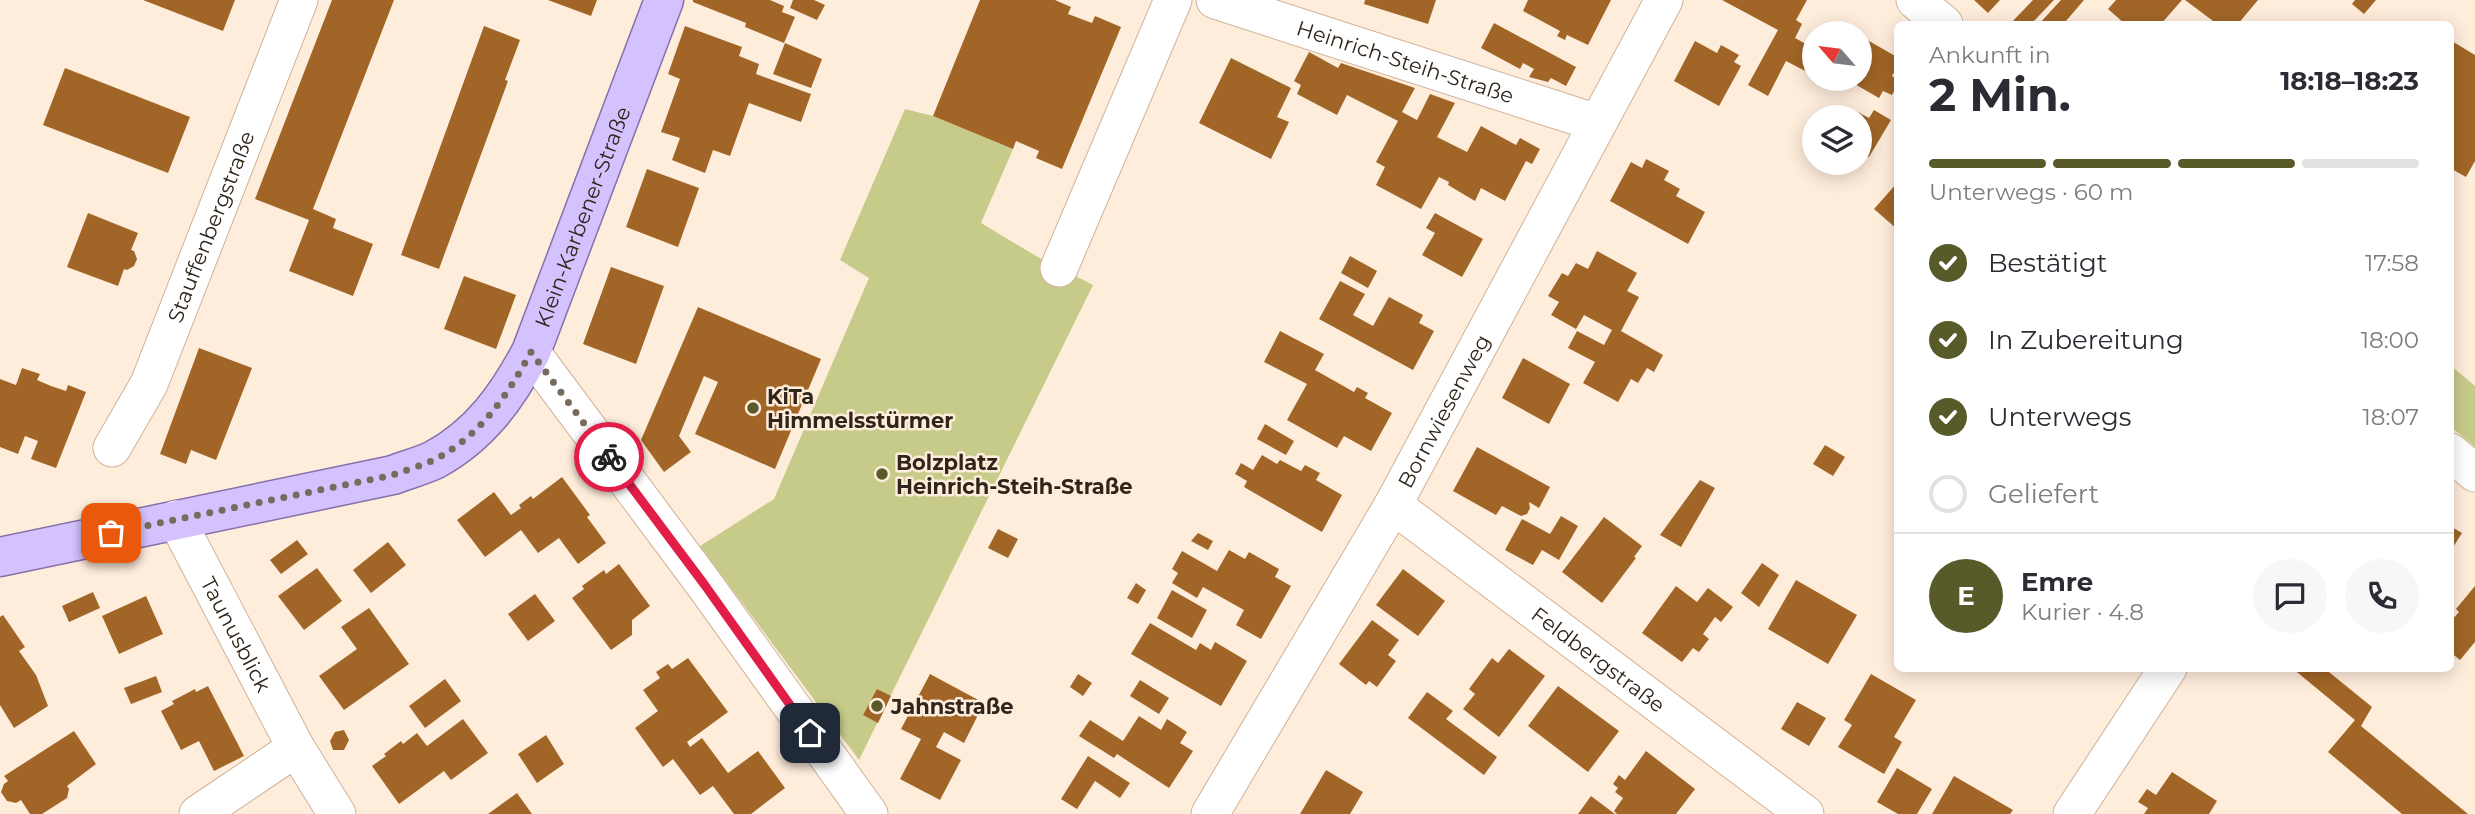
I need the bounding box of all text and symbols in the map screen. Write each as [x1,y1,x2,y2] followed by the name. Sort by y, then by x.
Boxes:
[1294,15,1517,108] street label: Heinrich-Steih-Straße
[1802,21,1872,91] north arrow
[1802,21,1872,175] map controls
[1929,41,2050,69] text: Ankunft in
[2280,65,2419,97] text: 18:18–18:23
[1929,66,2071,123] text: 2 Min.
[529,103,635,331] street label: Klein-Karbener-Straße
[1802,105,1872,175] button: layers
[162,127,259,326] street label: Stauffenbergstraße
[1929,178,2133,206] text: Unterwegs · 60 m
[1929,244,1967,282] icon: check
[1988,247,2107,279] text: Bestätigt
[2365,249,2419,277] text: 17:58
[1929,321,1967,359] icon: check
[1988,324,2184,356] text: In Zubereitung
[2361,326,2419,354] text: 18:00
[1392,330,1495,492] street label: Bornwiesenweg
[767,384,953,433] place label: KiTa Himmelsstürmer
[1929,398,1967,436] icon: check
[745,400,761,416] marker: KiTa Himmelsstürmer
[1988,401,2131,433] text: Unterwegs
[2363,403,2419,431] text: 18:07
[574,422,644,492] courier
[590,438,628,476] icon: bike
[896,450,1133,499] place label: Bolzplatz Heinrich-Steih-Straße
[874,466,890,482] marker: Bolzplatz Heinrich-Steih-Straße
[1988,478,2099,510] text: Geliefert
[81,503,141,563] pin
[92,514,130,552] icon: bag
[2253,559,2327,633] button: chat
[2345,559,2419,633] button: phone
[2021,566,2093,598] text: Emre
[196,572,277,696] street label: Taunusblick
[1957,580,1975,612] text: E
[2021,598,2144,626] text: Kurier · 4.8
[1527,601,1670,717] street label: Feldbergstraße
[890,694,1014,719] place label: Jahnstraße
[869,698,885,714] marker: Jahnstraße
[780,703,840,763] pin
[791,714,829,752] icon: home

